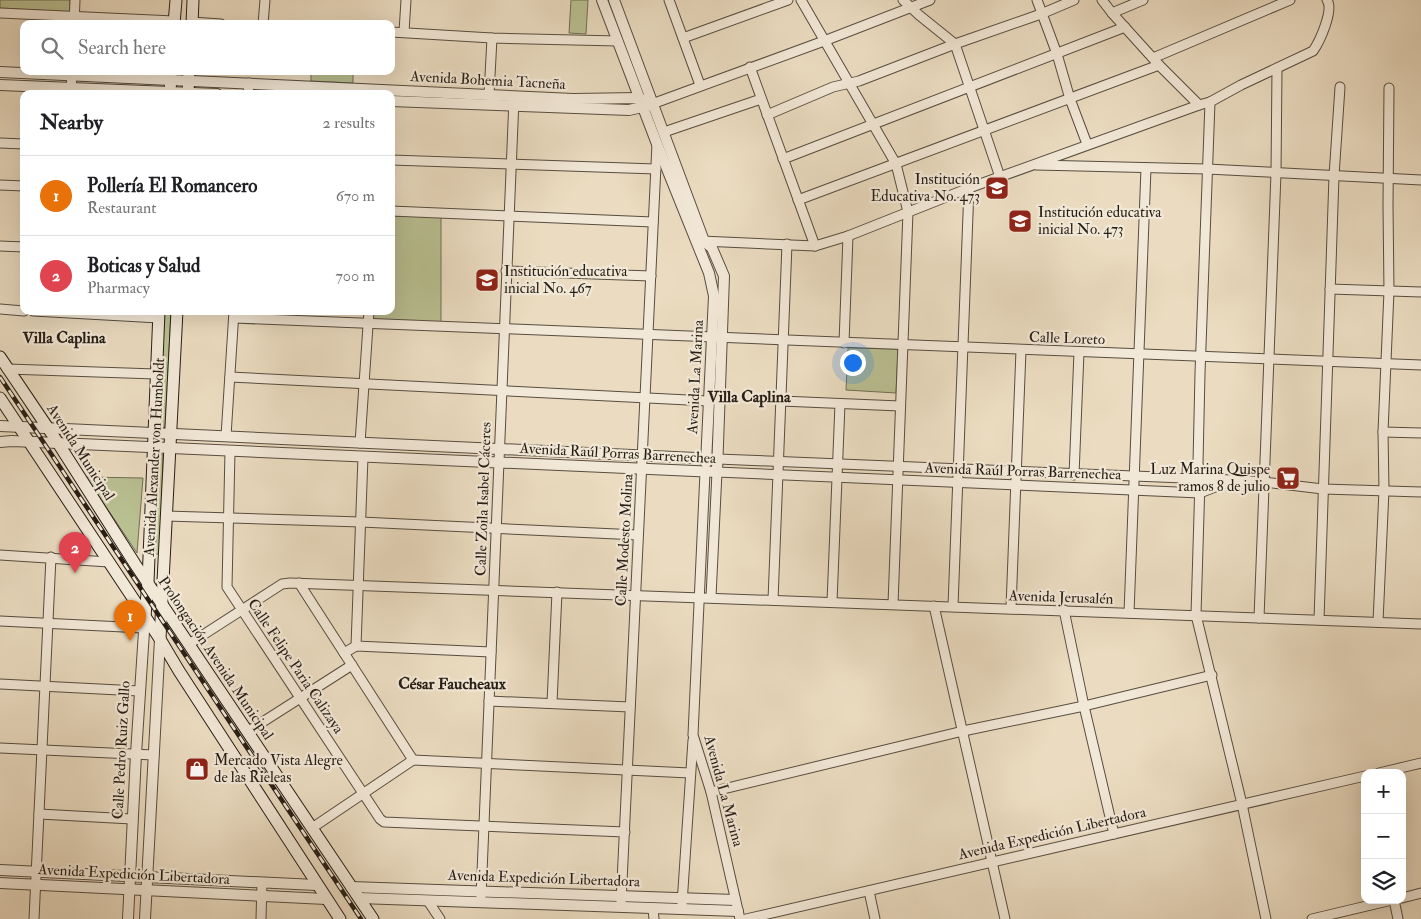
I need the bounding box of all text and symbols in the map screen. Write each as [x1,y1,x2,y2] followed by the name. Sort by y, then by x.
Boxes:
[20,20,395,75] search box
[38,34,66,62] icon: search
[78,36,166,60] text: Search here
[409,67,567,94] street label: Avenida Bohemia Tacneña
[40,109,103,136] text: Nearby
[322,113,375,133] text: 2 results
[871,170,980,206] place label: Institución Educativa No. 473
[87,174,257,198] text: Pollería El Romancero
[984,175,1010,201] school or university icon: Institución Educativa No. 473
[53,186,59,206] text: 1
[336,186,375,206] text: 670 m
[87,198,156,218] text: Restaurant
[1038,203,1162,239] place label: Institución educativa inicial No. 473
[1007,208,1033,234] school or university icon: Institución educativa inicial No. 473
[87,254,200,278] text: Boticas y Salud
[504,262,628,298] place label: Institución educativa inicial No. 467
[52,266,60,286] text: 2
[336,266,375,286] text: 700 m
[474,267,500,293] school or university icon: Institución educativa inicial No. 467
[87,278,150,298] text: Pharmacy
[683,319,708,436] street label: Avenida La Marina
[21,328,106,349] district label: Villa Caplina
[1029,328,1105,349] street label: Calle Loreto
[840,350,866,376] your location
[140,357,169,558] street label: Avenida Alexander von Humboldt
[706,387,791,408] district label: Villa Caplina
[41,400,119,505] street label: Avenida Municipal
[471,422,496,576] street label: Calle Zoila Isabel Cáceres
[518,439,718,468] street label: Avenida Raúl Porras Barrenechea
[923,459,1122,484] street label: Avenida Raúl Porras Barrenechea
[1150,460,1270,496] place label: Luz Marina Quispe ramos 8 de julio
[1275,465,1301,491] supermarket icon: Luz Marina Quispe ramos 8 de julio
[612,472,638,607] street label: Calle Modesto Molina
[59,532,91,573] pin: 2
[153,573,278,744] street label: Prolongación Avenida Municipal
[1007,586,1114,610] street label: Avenida Jerusalén
[243,595,348,739] street label: Calle Felipe Paria Calizaya
[114,600,146,641] pin: 1
[398,674,507,694] district label: César Faucheaux
[108,680,135,820] street label: Calle Pedro Ruiz Gallo
[699,732,748,850] street label: Avenida La Marina
[214,751,343,787] place label: Mercado Vista Alegre de las Rieleas
[184,756,210,782] shop icon: Mercado Vista Alegre de las Rieleas
[1361,769,1406,904] map controls
[1361,769,1406,814] button: +
[955,802,1149,866] street label: Avenida Expedición Libertadora
[1361,814,1406,859] button: −
[1361,859,1406,904] button: layers
[36,860,231,890] street label: Avenida Expedición Libertadora
[447,866,641,892] street label: Avenida Expedición Libertadora

